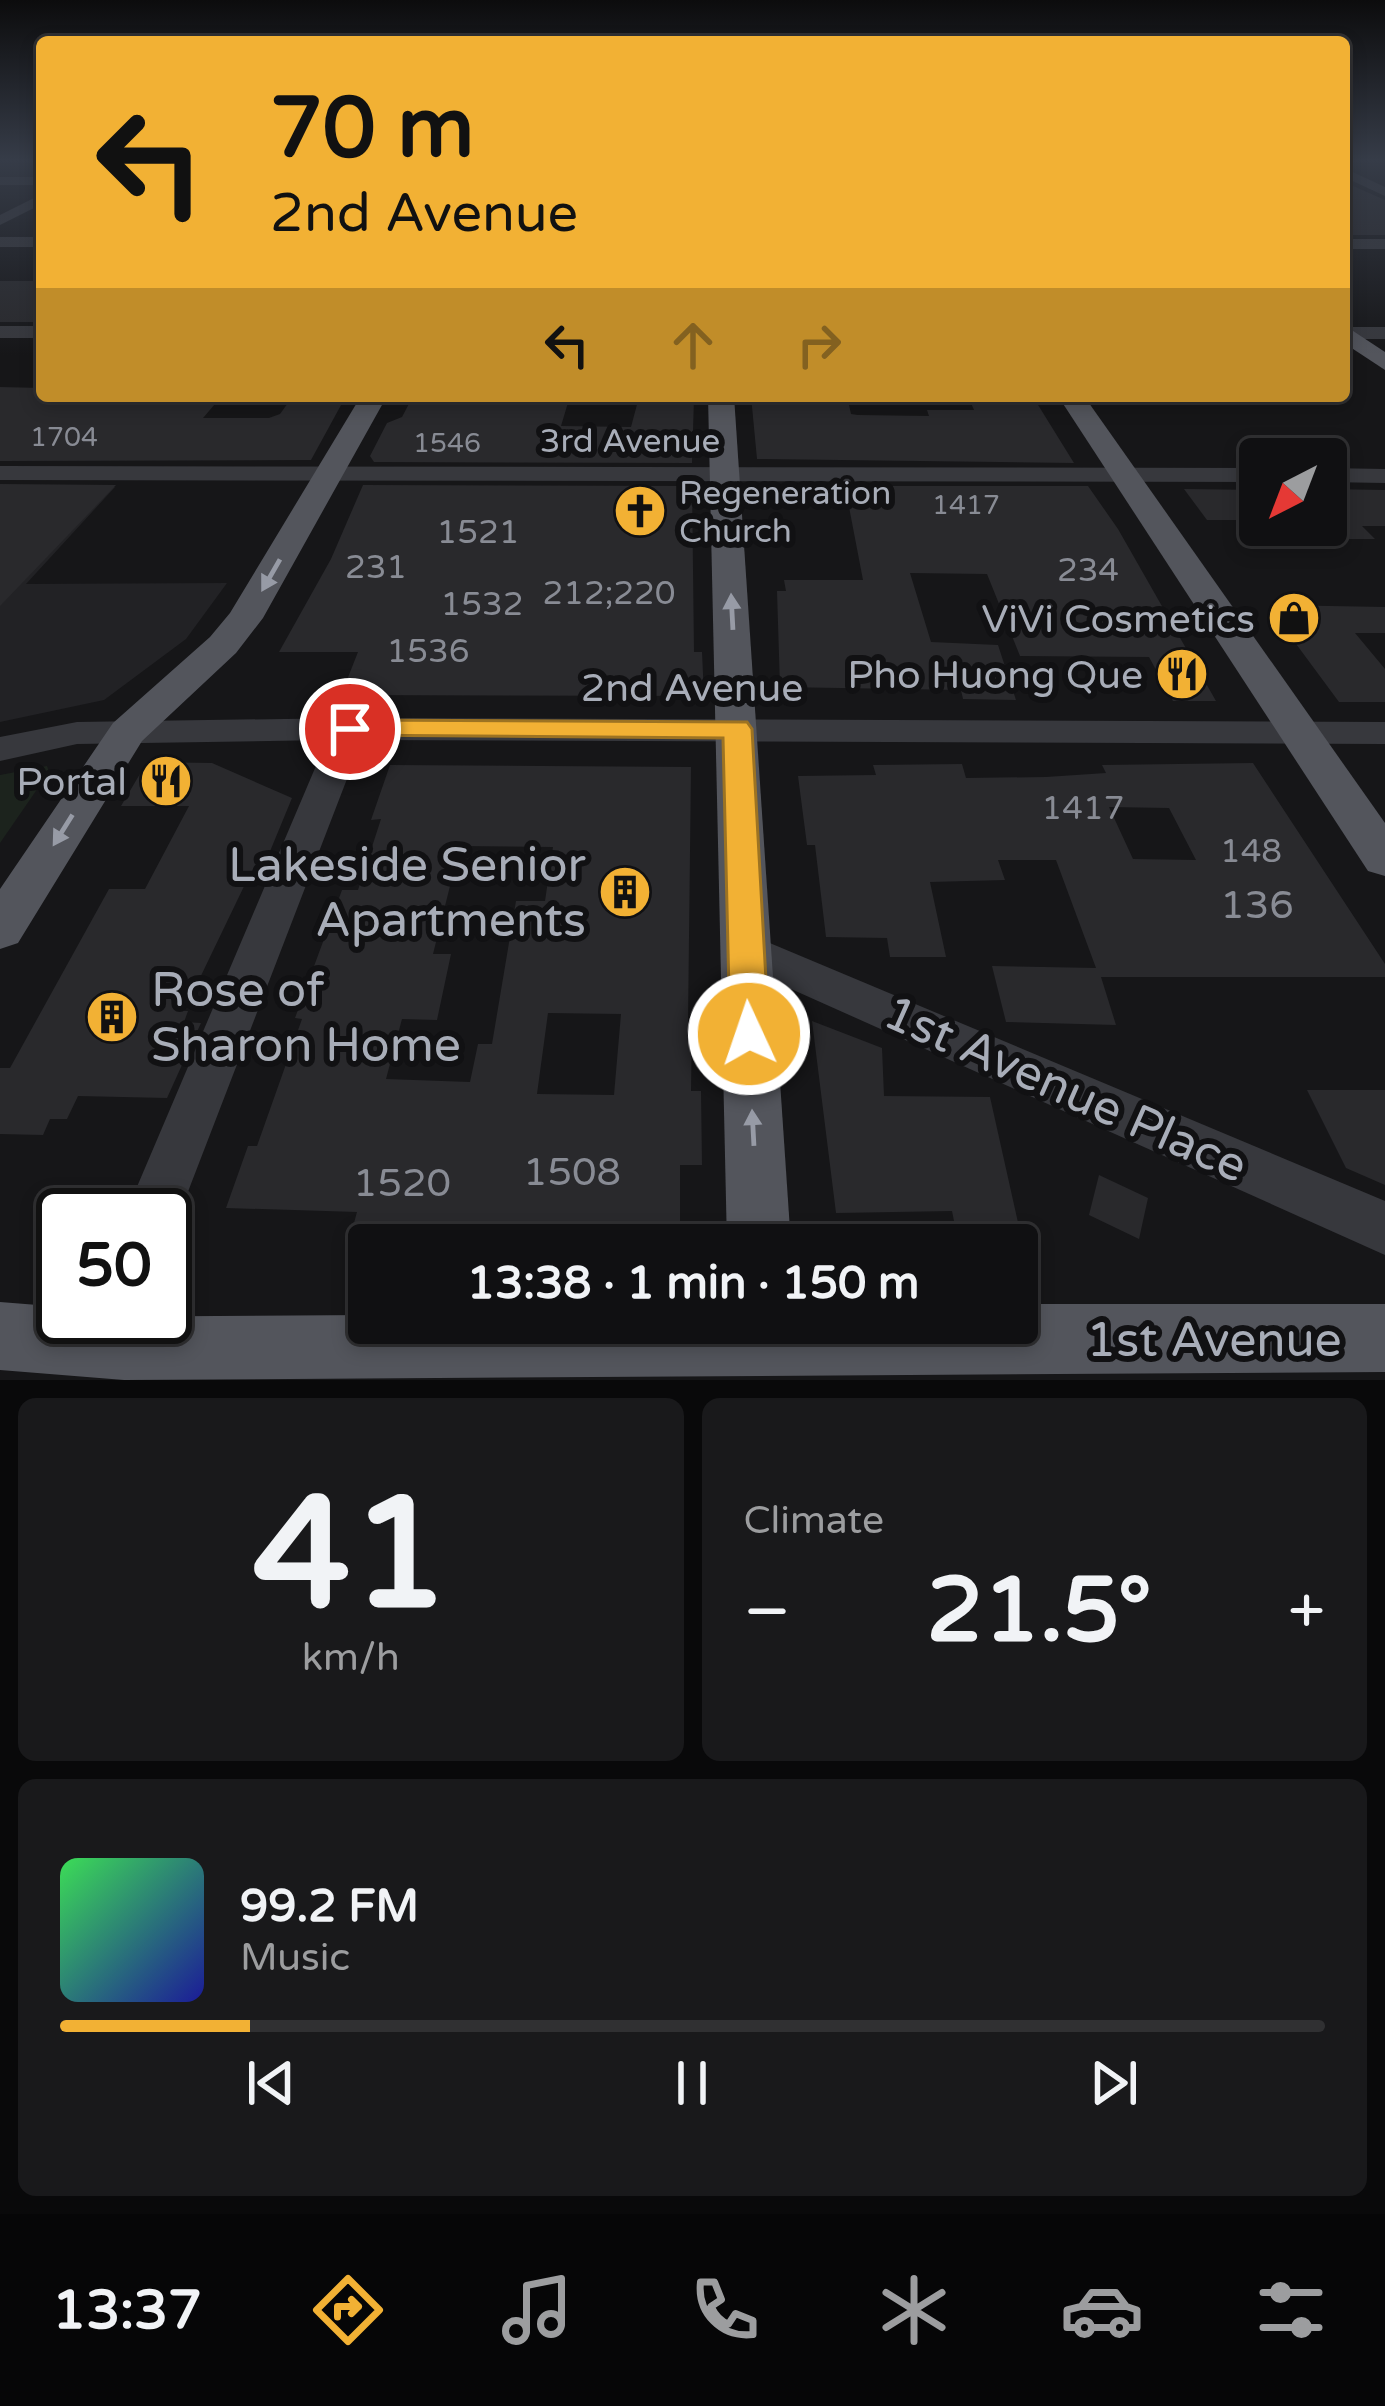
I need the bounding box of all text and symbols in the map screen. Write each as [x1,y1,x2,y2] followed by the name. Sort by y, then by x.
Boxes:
[270,79,474,180] text: 70 m
[72,84,228,240] icon: left
[270,181,578,246] text: 2nd Avenue
[534,312,600,378] icon: left
[660,312,726,378] icon: ahead
[786,312,852,378] icon: right
[30,421,98,454] house number: 1704
[540,422,720,461] street label: 3rd Avenue
[413,427,481,460] house number: 1546
[1239,438,1347,546] north arrow
[1239,438,1347,546] map controls
[679,474,891,551] place label: Regeneration Church
[612,483,668,539] church icon: Regeneration Church
[932,489,1000,522] house number: 1417
[437,513,519,552] house number: 1521
[345,548,407,587] house number: 231
[1057,551,1119,590] house number: 234
[261,559,282,592] one-way arrow
[543,574,675,613] house number: 212;220
[441,585,523,624] house number: 1532
[1266,590,1322,646] shop icon: ViVi Cosmetics
[722,592,741,630] one-way arrow
[982,596,1255,643] place label: ViVi Cosmetics
[387,632,469,671] house number: 1536
[1154,646,1210,702] restaurant icon: Pho Huong Que
[847,652,1143,699] place label: Pho Huong Que
[581,665,803,712] street label: 2nd Avenue
[299,678,401,780] pin
[317,696,383,762] icon: arrive
[138,753,194,809] restaurant icon: Portal
[16,759,127,806] place label: Portal
[1042,789,1124,828] house number: 1417
[52,814,74,846] one-way arrow
[1220,832,1282,871] house number: 148
[228,837,587,950] place label: Lakeside Senior Apartments
[597,864,653,920] building icon: Lakeside Senior Apartments
[1220,882,1294,929] house number: 136
[151,962,461,1075] place label: Rose of Sharon Home
[686,971,812,1097] position arrow
[875,984,1256,1196] street label: 1st Avenue Place
[84,989,140,1045] building icon: Rose of Sharon Home
[744,1108,763,1146] one-way arrow
[523,1149,621,1196] house number: 1508
[353,1160,451,1207] house number: 1520
[36,1188,192,1344] speed limit sign: 50
[467,1257,919,1311] text: 13:38 · 1 min · 150 m
[1086,1312,1342,1370] street label: 1st Avenue
[253,1462,449,1650] text: 41
[744,1497,884,1544] text: Climate
[927,1557,1152,1666] text: 21.5°
[744,1572,791,1652] text: −
[1288,1572,1325,1652] text: +
[302,1634,400,1681] text: km/h
[240,1880,419,1934] text: 99.2 FM
[240,1934,350,1981] text: Music
[238,2050,304,2116] icon: previous
[659,2050,725,2116] icon: pause
[1081,2050,1147,2116] icon: next
[306,2268,390,2352] icon: directions
[495,2268,579,2352] icon: music
[683,2268,767,2352] icon: phone
[872,2268,956,2352] icon: climate
[1060,2268,1144,2352] icon: car
[1249,2268,1333,2352] icon: filters
[52,2278,202,2343] text: 13:37

